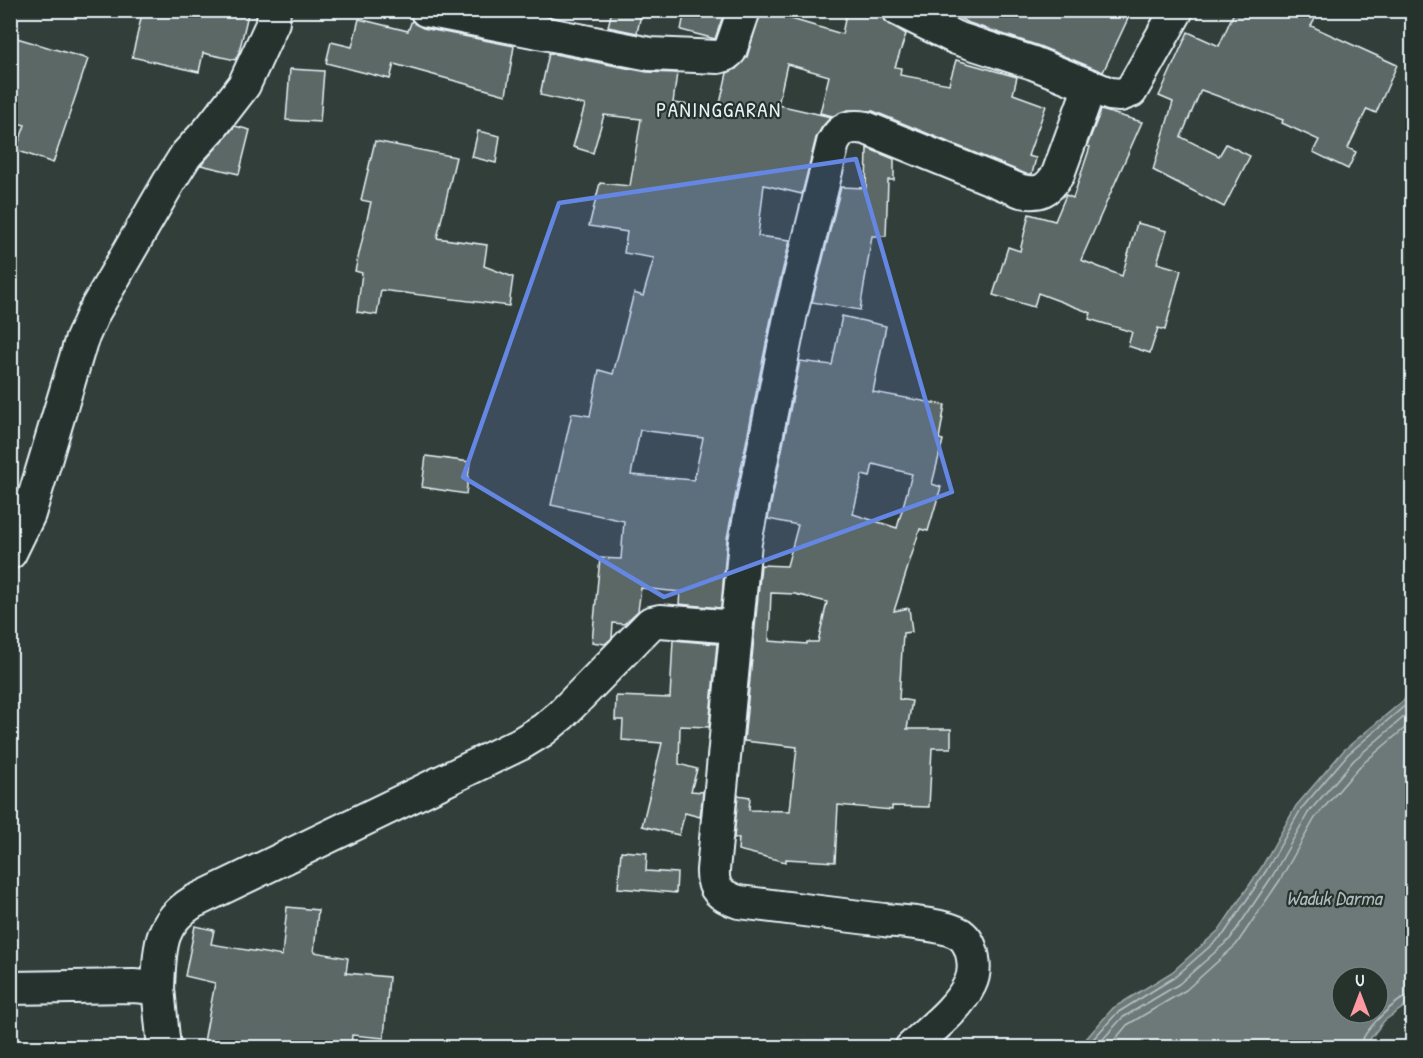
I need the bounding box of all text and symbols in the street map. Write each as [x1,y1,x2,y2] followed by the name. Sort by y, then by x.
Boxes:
[656,95,782,124] district label: PANINGGARAN
[1286,884,1384,911] water label: Waduk Darma
[1330,965,1390,1025] north arrow
[1356,969,1365,991] text: U

